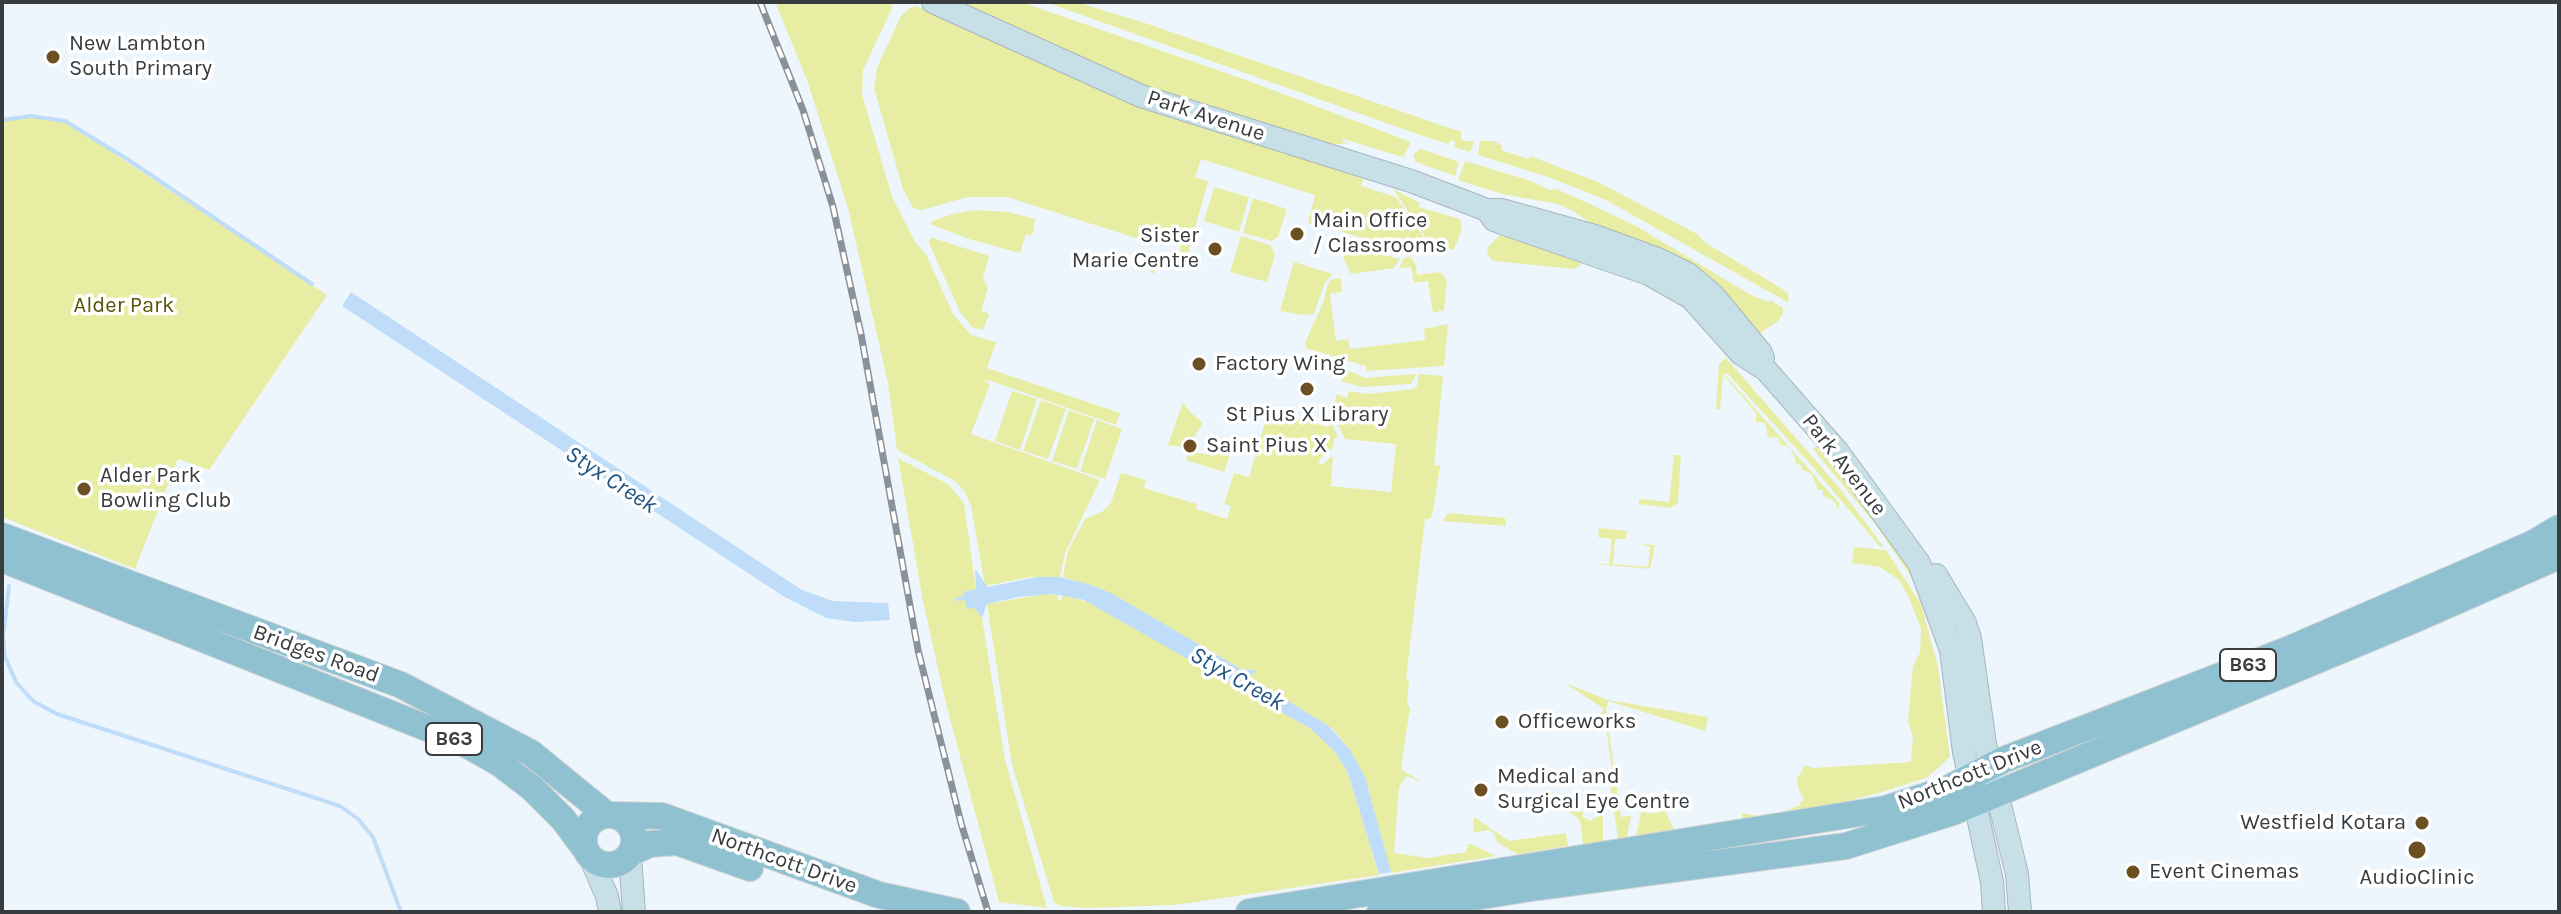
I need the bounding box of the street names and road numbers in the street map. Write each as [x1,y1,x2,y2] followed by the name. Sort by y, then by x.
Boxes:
[1144,85,1268,147] street label: Park Avenue
[1796,409,1892,521] street label: Park Avenue
[249,619,383,689] street label: Bridges Road
[2220,649,2276,681] road number: B63
[426,723,482,755] road number: B63
[1894,734,2046,816] street label: Northcott Drive
[708,822,860,900] street label: Northcott Drive

